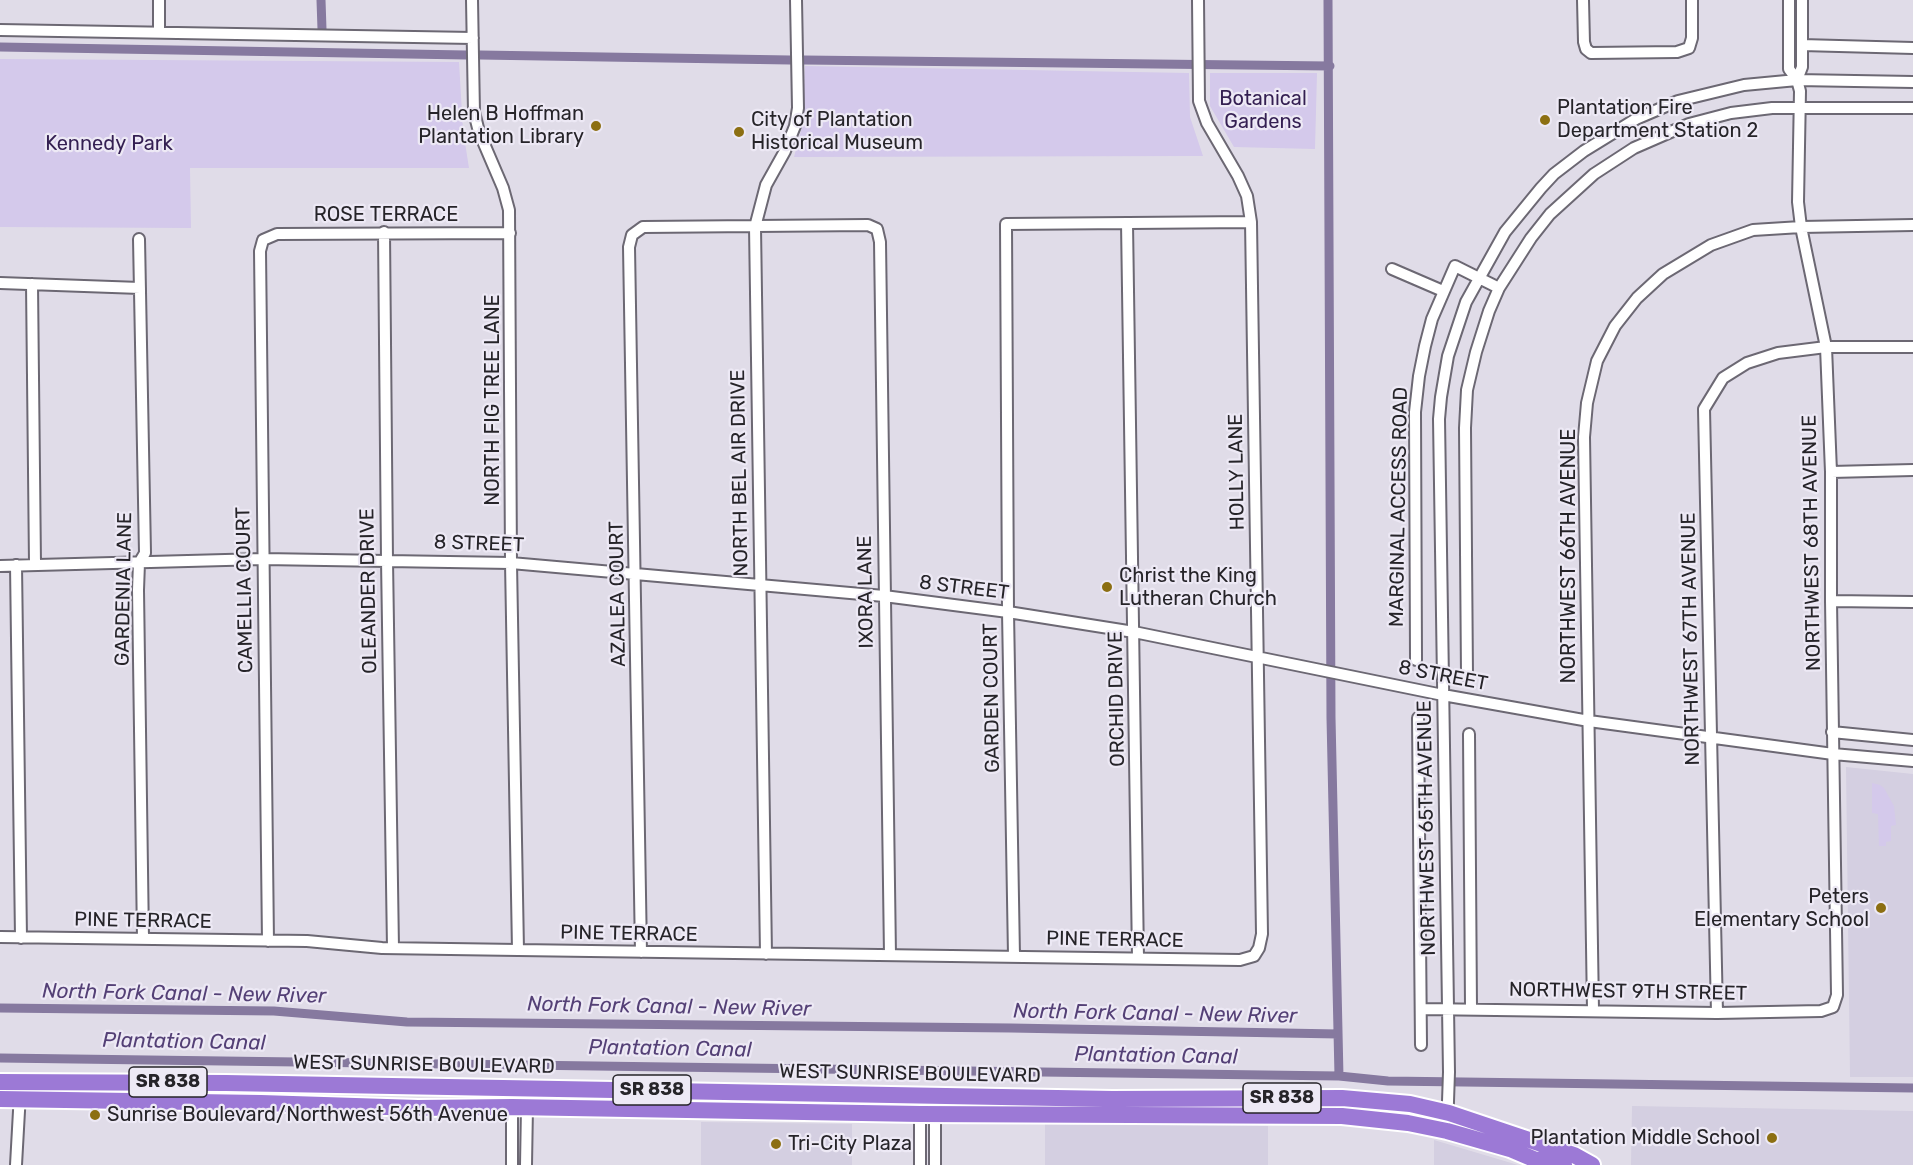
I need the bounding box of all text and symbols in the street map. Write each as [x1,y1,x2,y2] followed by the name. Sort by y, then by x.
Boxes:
[1219,87,1307,134] park label: Botanical Gardens
[1557,96,1758,143] place label: Plantation Fire Department Station 2
[418,102,584,149] place label: Helen B Hoffman Plantation Library
[751,108,923,155] place label: City of Plantation Historical Museum
[1538,113,1552,127] marker: Plantation Fire Department Station 2
[589,119,603,133] marker: Helen B Hoffman Plantation Library
[732,125,746,139] marker: City of Plantation Historical Museum
[45,132,173,156] park label: Kennedy Park
[314,203,458,227] street label: ROSE TERRACE
[481,294,505,506] street label: NORTH FIG TREE LANE
[726,369,754,577] street label: NORTH BEL AIR DRIVE
[1385,387,1413,627] street label: MARGINAL ACCESS ROAD
[1224,413,1250,531] street label: HOLLY LANE
[1798,415,1826,671] street label: NORTHWEST 68TH AVENUE
[1557,429,1581,683] street label: NORTHWEST 66TH AVENUE
[232,507,258,673] street label: CAMELLIA COURT
[356,508,382,674] street label: OLEANDER DRIVE
[111,512,137,666] street label: GARDENIA LANE
[1677,512,1705,766] street label: NORTHWEST 67TH AVENUE
[605,521,631,667] street label: AZALEA COURT
[433,530,525,558] street label: 8 STREET
[853,535,879,649] street label: IXORA LANE
[1119,564,1277,611] place label: Christ the King Lutheran Church
[918,571,1010,605] street label: 8 STREET
[1100,580,1114,594] marker: Christ the King Lutheran Church
[979,623,1005,773] street label: GARDEN COURT
[1104,631,1130,767] street label: ORCHID DRIVE
[1396,656,1490,696] street label: 8 STREET
[1413,700,1441,956] street label: NORTHWEST 65TH AVENUE
[1694,885,1869,932] place label: Peters Elementary School
[1874,901,1888,915] marker: Peters Elementary School
[74,908,212,934] street label: PINE TERRACE
[560,921,698,947] street label: PINE TERRACE
[1046,927,1184,953] street label: PINE TERRACE
[1509,978,1747,1006] street label: NORTHWEST 9TH STREET
[42,979,326,1009] water label: North Fork Canal - New River
[527,992,811,1022] water label: North Fork Canal - New River
[1013,999,1297,1029] water label: North Fork Canal - New River
[102,1028,266,1056] water label: Plantation Canal
[588,1035,752,1063] water label: Plantation Canal
[1074,1042,1238,1070] water label: Plantation Canal
[293,1051,555,1079] street label: WEST SUNRISE BOULEVARD
[779,1060,1041,1088] street label: WEST SUNRISE BOULEVARD
[129,1067,207,1097] road number: SR 838
[613,1075,691,1105] road number: SR 838
[1243,1083,1321,1113] road number: SR 838
[107,1103,508,1127] place label: Sunrise Boulevard/Northwest 56th Avenue
[88,1108,102,1122] marker: Sunrise Boulevard/Northwest 56th Avenue
[1530,1126,1760,1150] place label: Plantation Middle School
[1765,1131,1779,1145] marker: Plantation Middle School
[788,1132,912,1156] place label: Tri-City Plaza
[769,1137,783,1151] marker: Tri-City Plaza

